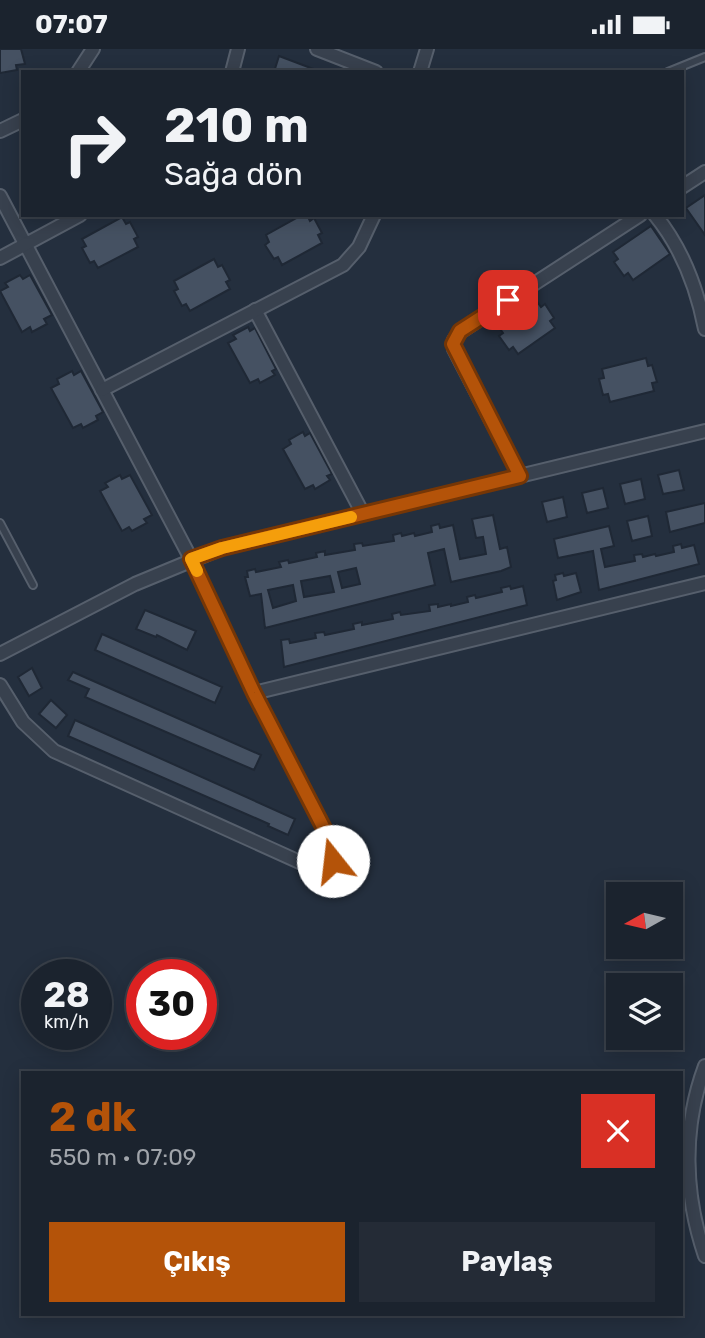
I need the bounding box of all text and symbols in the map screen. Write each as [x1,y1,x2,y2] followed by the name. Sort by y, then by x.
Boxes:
[35,9,108,40] text: 07:07
[164,96,309,154] text: 210 m
[49,98,140,189] icon: right
[164,155,303,193] text: Sağa dön
[478,270,538,330] pin
[489,281,527,319] icon: arrive
[296,824,370,898] position arrow
[606,882,682,959] north arrow
[606,882,683,1050] map controls
[126,959,217,1050] speed limit sign: 30
[606,973,683,1050] button: layers
[43,974,90,1016] text: 28
[44,1011,89,1033] text: km/h
[49,1092,136,1142] text: 2 dk
[581,1094,655,1168] button: close
[49,1143,196,1171] text: 550 m · 07:09
[49,1222,345,1302] button: Çıkış
[359,1222,655,1302] button: Paylaş

